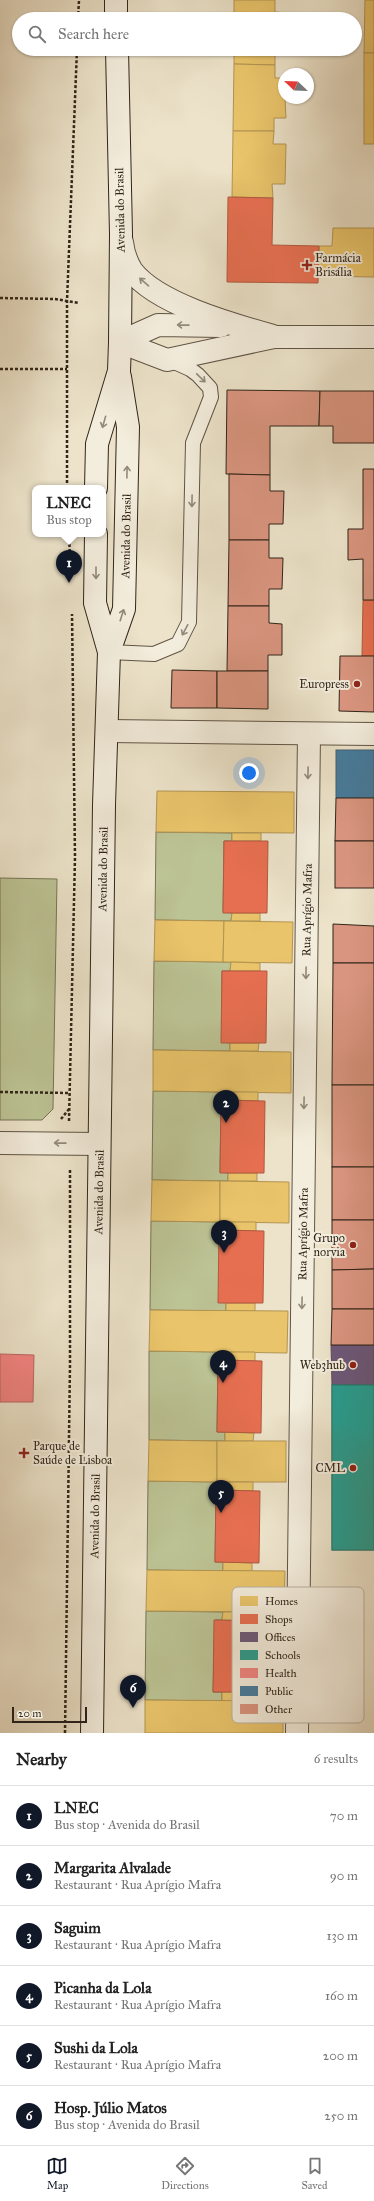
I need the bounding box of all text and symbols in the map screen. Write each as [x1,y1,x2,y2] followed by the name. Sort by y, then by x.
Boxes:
[12,12,362,56] search box
[26,23,48,45] icon: search
[58,25,129,43] text: Search here
[278,68,314,104] north arrow
[112,167,128,253] street label: Avenida do Brasil
[315,251,362,279] place label: Farmácia Brisália
[302,260,312,270] marker: Farmácia Brisália
[139,277,149,286] one-way arrow
[177,321,190,329] one-way arrow
[196,373,206,383] one-way arrow
[100,415,107,428] one-way arrow
[123,466,131,479] one-way arrow
[32,485,106,537] popup
[118,493,134,579] street label: Avenida do Brasil
[46,494,91,512] text: LNEC
[188,494,195,507] one-way arrow
[46,512,92,528] text: Bus stop
[56,550,82,583] pin: 1
[92,566,100,579] one-way arrow
[119,609,126,622] one-way arrow
[181,624,188,636] one-way arrow
[299,677,349,691] place label: Europress
[352,679,362,689] marker: Europress
[239,763,259,783] your location
[304,766,312,779] one-way arrow
[95,826,111,912] street label: Avenida do Brasil
[299,863,316,957] street label: Rua Aprígio Mafra
[302,966,310,979] one-way arrow
[213,1090,239,1123] pin: 2
[300,1096,308,1109] one-way arrow
[54,1139,67,1147] one-way arrow
[91,1149,107,1235] street label: Avenida do Brasil
[295,1187,312,1281] street label: Rua Aprígio Mafra
[211,1220,237,1253] pin: 3
[313,1231,346,1259] place label: Grupo norvia
[348,1240,358,1250] marker: Grupo norvia
[298,1296,306,1309] one-way arrow
[210,1350,236,1383] pin: 4
[300,1358,345,1372] place label: Web3hub
[348,1360,358,1370] marker: Web3hub
[33,1439,113,1467] place label: Parque de Saúde de Lisboa
[18,1447,30,1459] marker: Parque de Saúde de Lisboa
[316,1461,345,1475] place label: CML
[348,1463,358,1473] marker: CML
[87,1473,103,1559] street label: Avenida do Brasil
[208,1480,234,1513] pin: 5
[232,1587,364,1723] legend
[265,1595,298,1608] text: Homes
[265,1613,293,1626] text: Shops
[265,1631,295,1644] text: Offices
[265,1649,300,1662] text: Schools
[265,1667,297,1680] text: Health
[120,1675,146,1708] pin: 6
[265,1685,293,1698] text: Public
[265,1703,293,1716] text: Other
[12,1705,87,1724] scale bar
[18,1707,41,1720] text: 20 m
[16,1749,67,1770] text: Nearby
[314,1751,358,1767] text: 6 results
[54,1799,99,1817] text: LNEC
[26,1808,32,1824] text: 1
[330,1808,358,1824] text: 70 m
[54,1817,200,1833] text: Bus stop · Avenida do Brasil
[54,1859,171,1877] text: Margarita Alvalade
[26,1868,32,1884] text: 2
[330,1868,358,1884] text: 90 m
[54,1877,221,1893] text: Restaurant · Rua Aprígio Mafra
[54,1919,101,1937] text: Saguim
[26,1928,32,1944] text: 3
[326,1928,358,1944] text: 130 m
[54,1937,221,1953] text: Restaurant · Rua Aprígio Mafra
[54,1979,152,1997] text: Picanha da Lola
[25,1988,33,2004] text: 4
[325,1988,358,2004] text: 160 m
[54,1997,221,2013] text: Restaurant · Rua Aprígio Mafra
[54,2039,138,2057] text: Sushi da Lola
[26,2048,32,2064] text: 5
[323,2048,358,2064] text: 200 m
[54,2057,221,2073] text: Restaurant · Rua Aprígio Mafra
[54,2099,167,2117] text: Hosp. Júlio Matos
[26,2108,32,2124] text: 6
[324,2108,358,2124] text: 250 m
[54,2117,200,2133] text: Bus stop · Avenida do Brasil
[46,2155,68,2192] tab: Map
[161,2155,209,2192] tab: Directions
[301,2155,328,2192] tab: Saved

